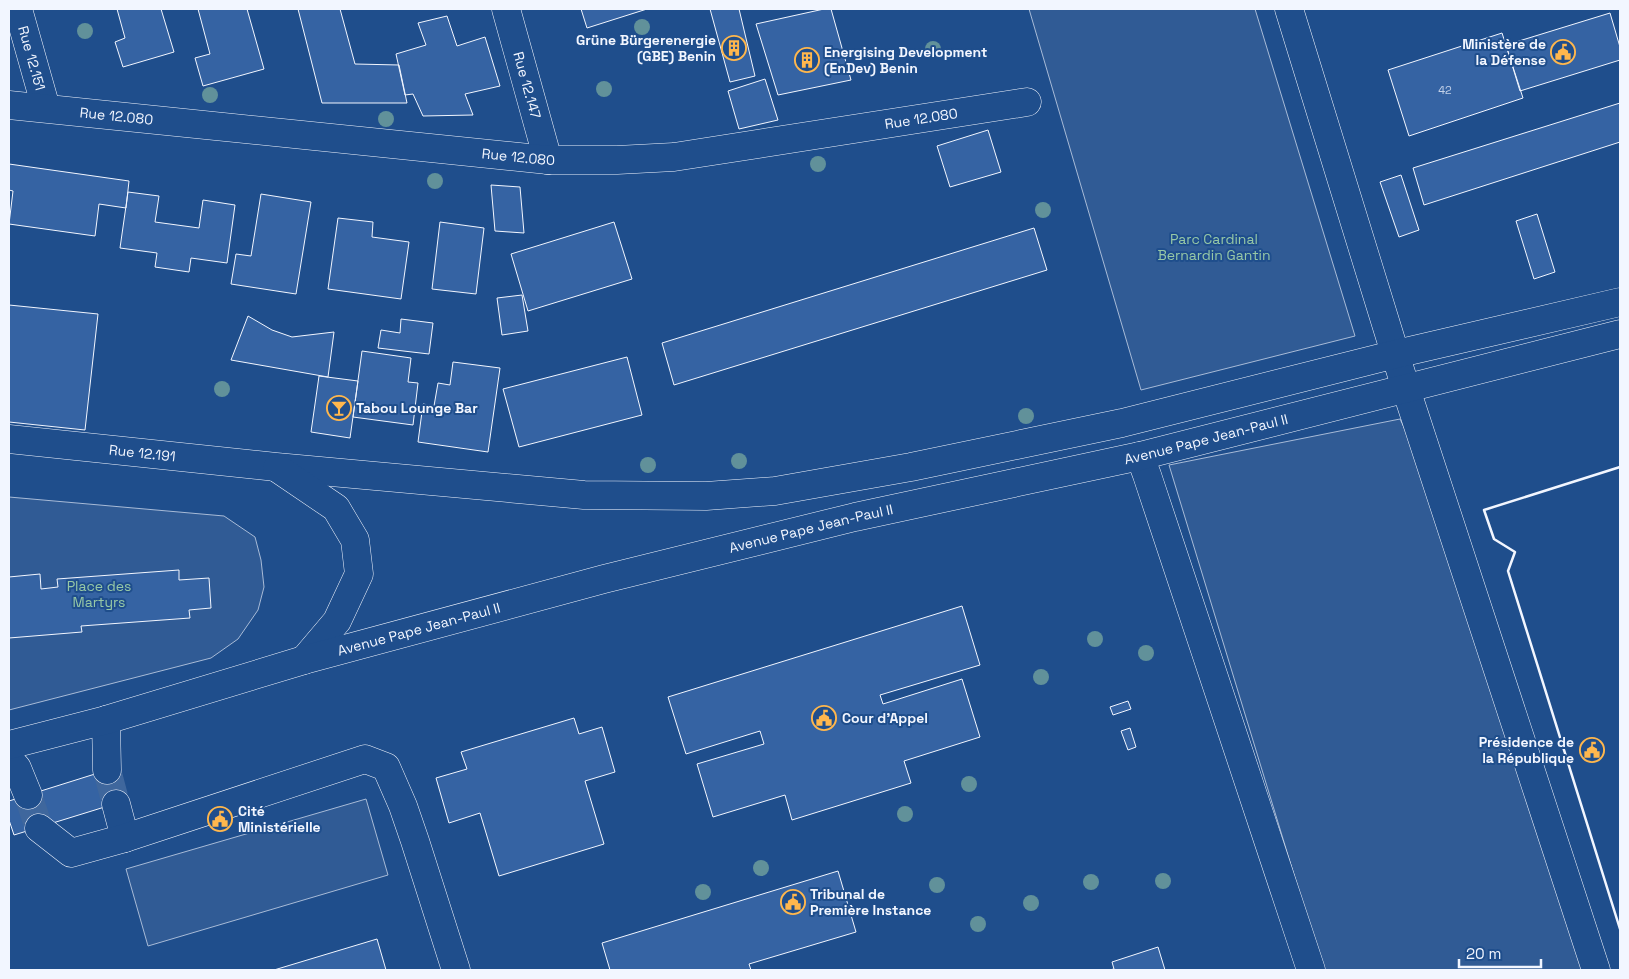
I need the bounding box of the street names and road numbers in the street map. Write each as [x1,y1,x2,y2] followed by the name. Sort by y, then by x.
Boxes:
[14,24,50,93] street label: Rue 12.151
[509,50,545,121] street label: Rue 12.147
[79,103,154,129] street label: Rue 12.080
[883,104,959,133] street label: Rue 12.080
[481,144,555,169] street label: Rue 12.080
[1123,410,1290,468] street label: Avenue Pape Jean-Paul II
[108,441,176,465] street label: Rue 12.191
[727,500,895,557] street label: Avenue Pape Jean-Paul II
[335,598,502,660] street label: Avenue Pape Jean-Paul II

